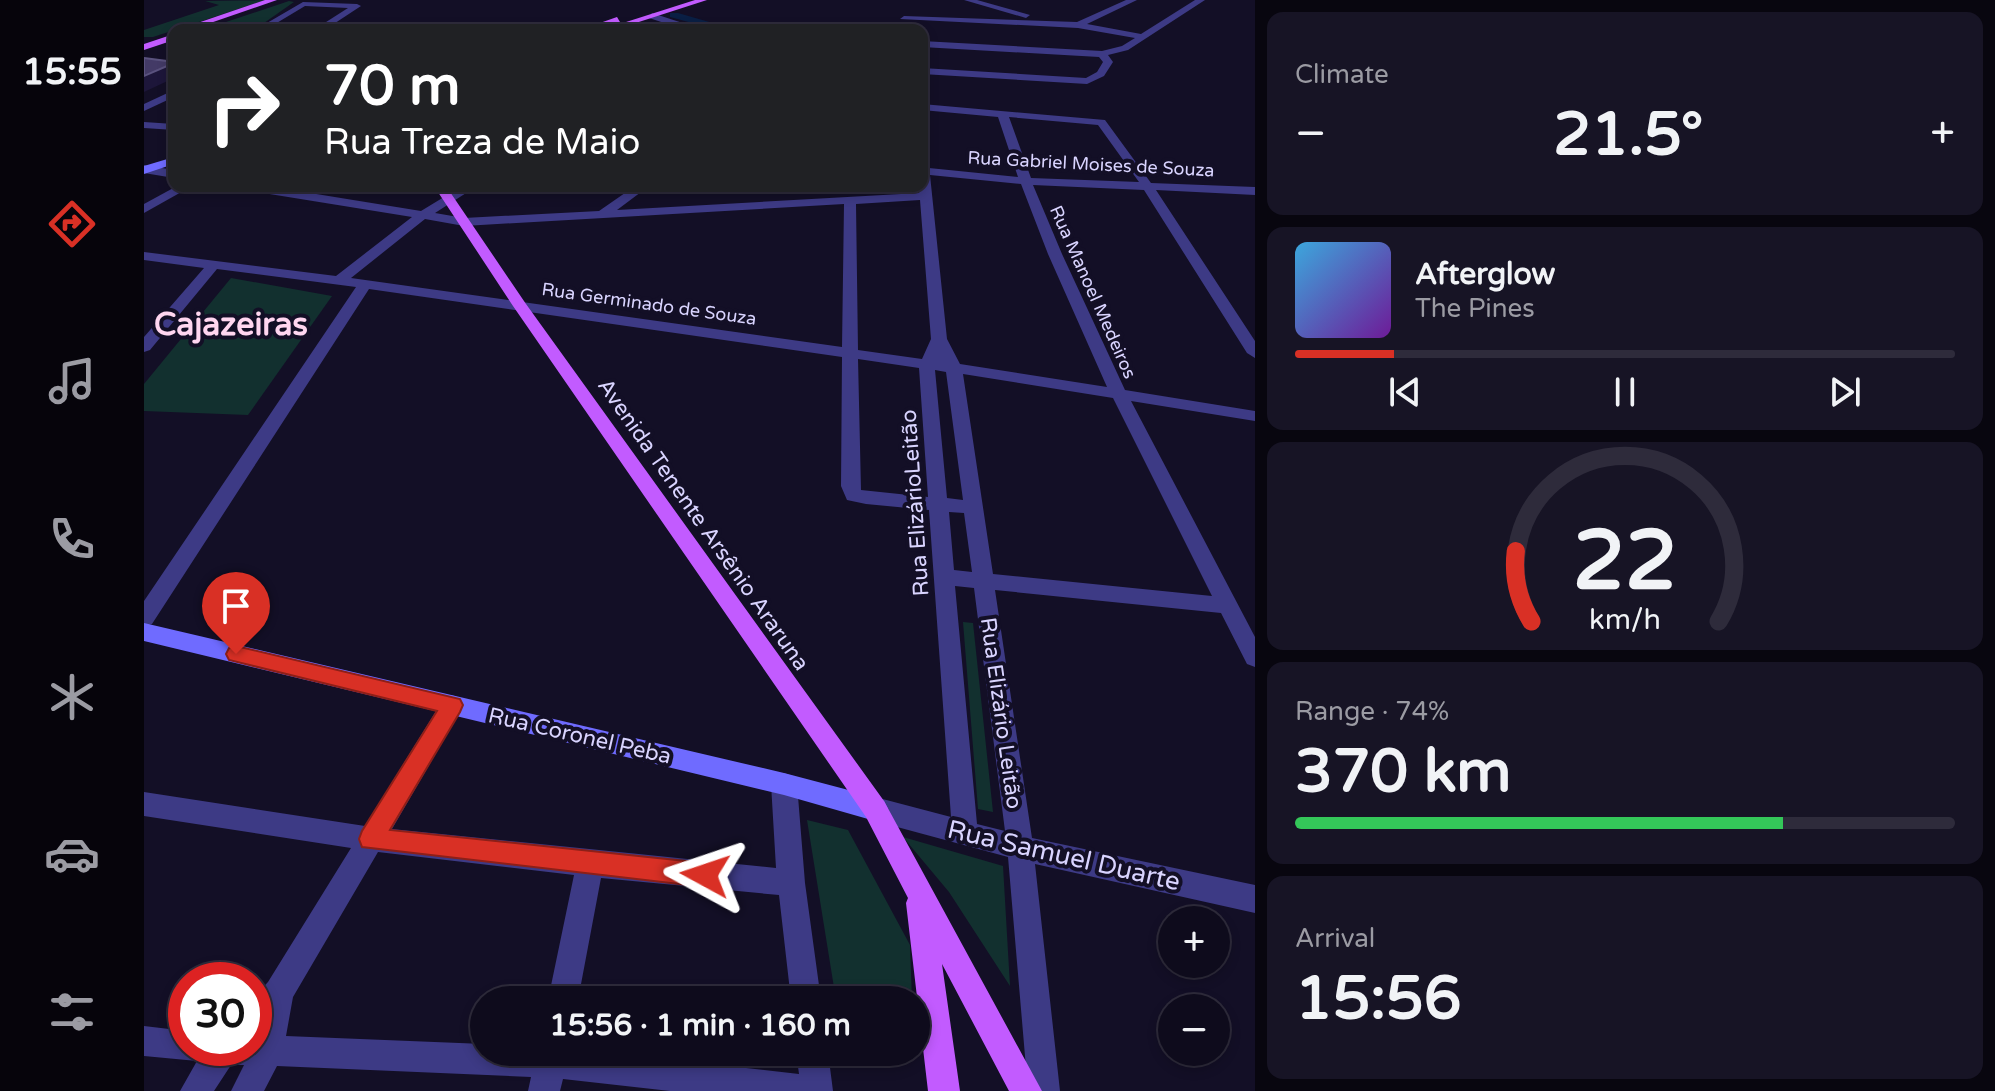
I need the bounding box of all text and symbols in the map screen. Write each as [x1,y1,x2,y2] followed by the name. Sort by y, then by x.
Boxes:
[22,51,122,94] text: 15:55
[324,53,460,120] text: 70 m
[192,56,296,160] icon: right
[1295,59,1389,90] text: Climate
[1553,99,1703,171] text: 21.5°
[1295,108,1326,161] text: −
[1930,108,1955,161] text: +
[324,121,640,164] text: Rua Treza de Maio
[967,147,1215,181] street label: Rua Gabriel Moises de Souza
[44,196,100,252] icon: directions
[1045,202,1141,382] street label: Rua Manoel Medeiros
[1415,256,1555,293] text: Afterglow
[540,278,758,330] street label: Rua Germinado de Souza
[1415,293,1535,324] text: The Pines
[154,306,308,344] district label: Cajazeiras
[44,353,100,409] icon: music
[1383,370,1427,414] icon: previous
[1603,370,1647,414] icon: pause
[1823,370,1867,414] icon: next
[592,374,814,676] street label: Avenida Tenente Arsênio Araruna
[896,409,934,597] street label: Rua ElizárioLeitão
[44,511,100,567] icon: phone
[1573,511,1677,611] text: 22
[202,572,270,654] pin
[214,584,258,628] icon: arrive
[1589,603,1661,637] text: km/h
[975,616,1027,811] street label: Rua Elizário Leitão
[44,669,100,725] icon: climate
[1295,696,1449,727] text: Range · 74%
[486,702,674,770] street label: Rua Coronel Peba
[1295,736,1511,808] text: 370 km
[944,814,1183,897] street label: Rua Samuel Duarte
[44,826,100,882] icon: car
[663,833,747,917] position arrow
[1158,906,1230,1066] map controls
[1158,906,1230,978] button: +
[1295,923,1375,954] text: Arrival
[168,962,272,1066] speed limit sign: 30
[1295,963,1461,1035] text: 15:56
[44,984,100,1040] icon: filters
[1158,994,1230,1066] button: −
[549,1007,851,1044] text: 15:56 · 1 min · 160 m

